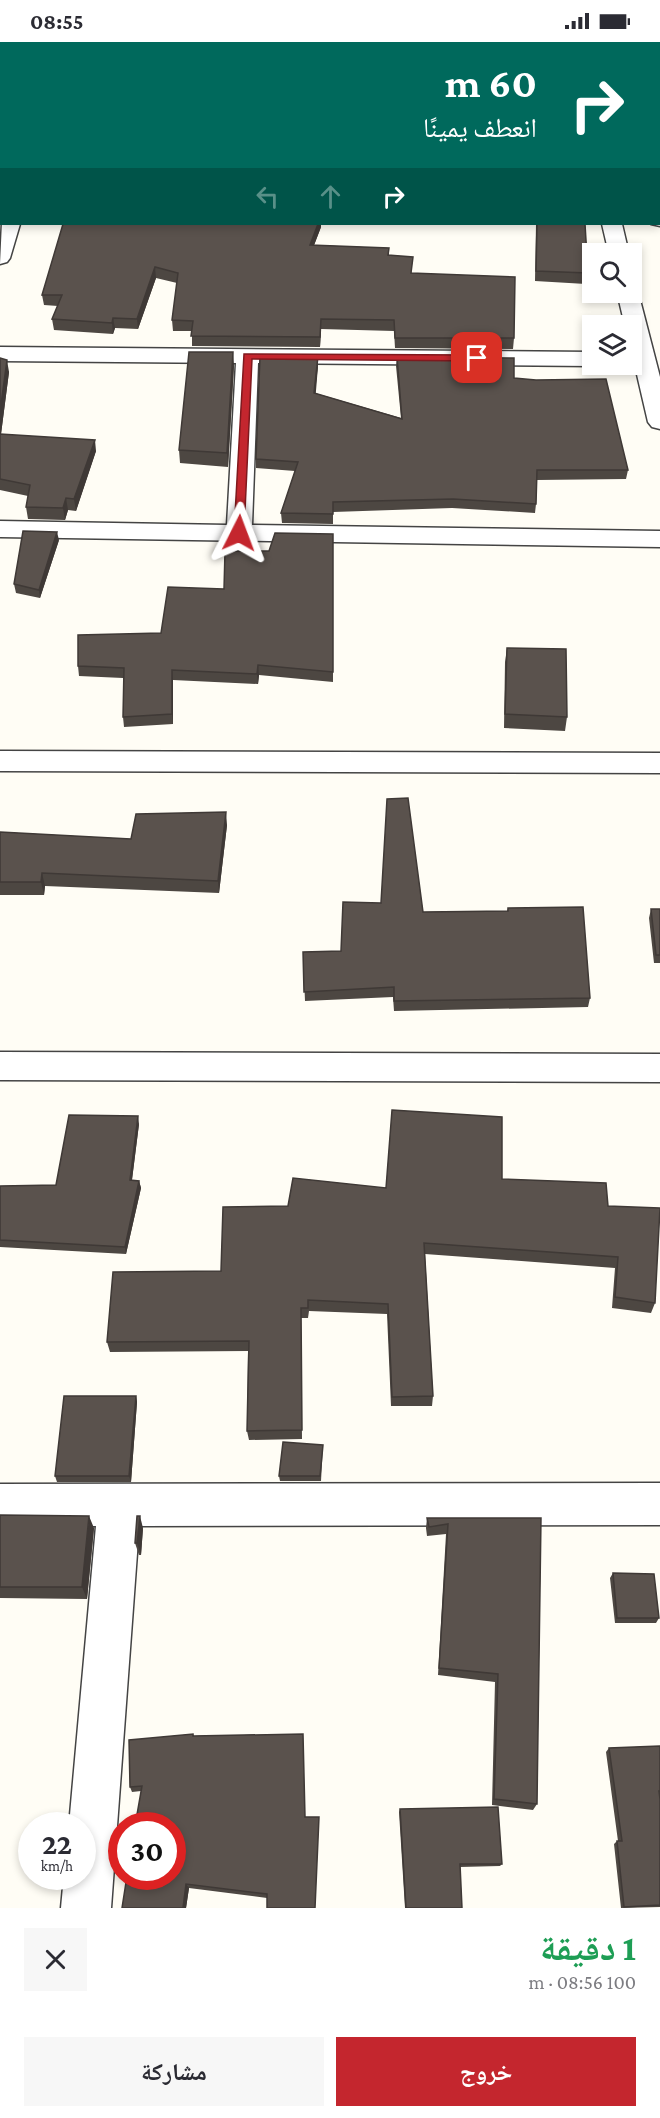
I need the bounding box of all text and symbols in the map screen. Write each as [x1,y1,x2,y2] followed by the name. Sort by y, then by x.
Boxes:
[30,9,84,34] text: 08:55
[445,59,537,106] text: 60 m
[558,66,636,144] icon: right
[423,113,537,143] text: انعطف يمينًا
[251,180,284,213] icon: left
[314,180,347,213] icon: ahead
[377,180,410,213] icon: right
[582,243,642,375] map controls
[582,243,642,303] button: search
[582,315,642,375] button: layers
[451,332,502,383] pin
[460,341,493,374] icon: arrive
[207,501,271,565] position arrow
[108,1812,186,1890] speed limit sign: 30
[42,1827,72,1860] text: 22
[41,1858,73,1874] text: km/h
[24,1928,87,1991] button: close
[540,1928,636,1968] text: 1 دقيقة
[528,1971,636,1993] text: 100 m · 08:56
[24,2037,324,2106] button: مشاركة
[336,2037,636,2106] button: خروج

